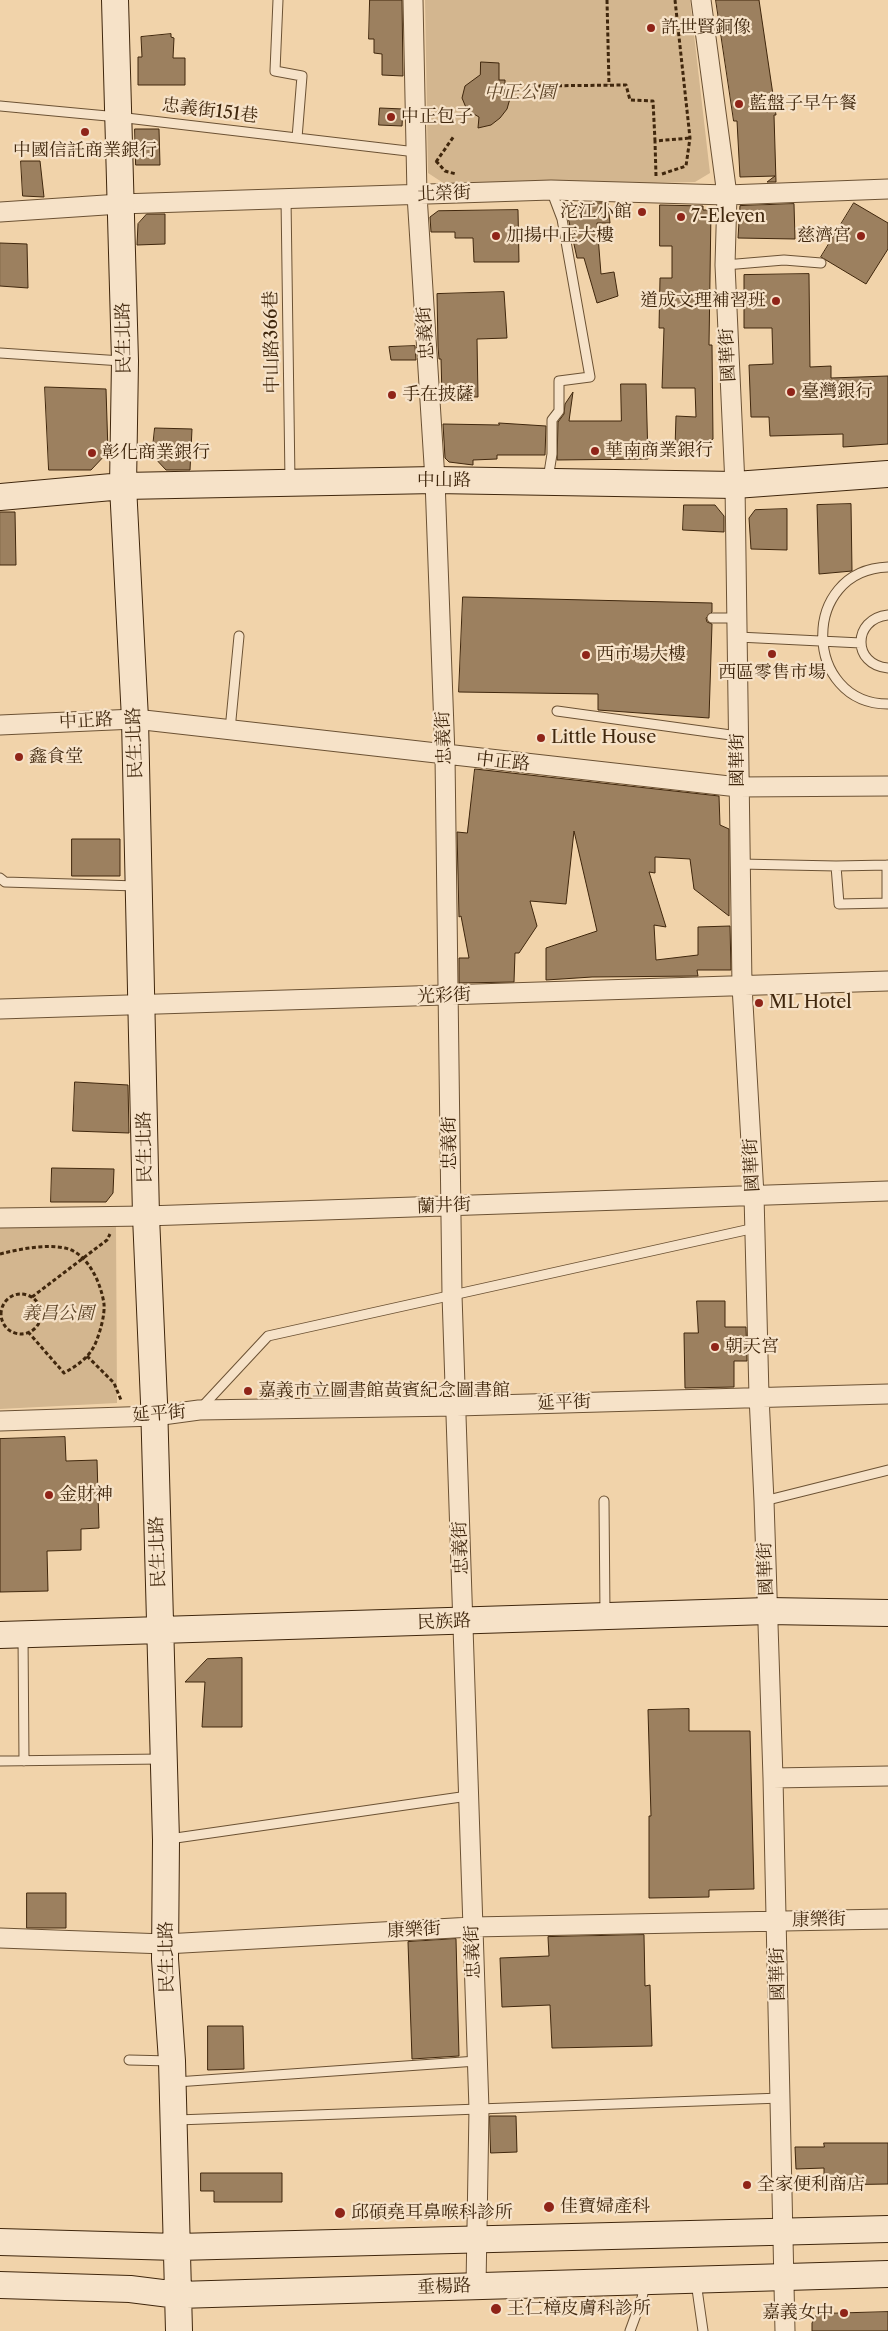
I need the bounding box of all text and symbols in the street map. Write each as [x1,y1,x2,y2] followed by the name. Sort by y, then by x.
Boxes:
[661,17,751,39] place label: 許世賢銅像
[645,22,657,34] marker: 許世賢銅像
[484,82,556,104] park label: 中正公園
[749,93,857,115] place label: 藍盤子早午餐
[161,94,259,128] street label: 忠義街151巷
[733,98,745,110] marker: 藍盤子早午餐
[401,106,473,128] place label: 中正包子
[385,111,397,123] marker: 中正包子
[79,126,91,138] marker: 中國信託商業銀行
[13,140,157,162] place label: 中國信託商業銀行
[417,182,471,206] street label: 北榮街
[560,201,632,223] place label: 沱江小館
[636,206,648,218] marker: 沱江小館
[691,206,766,228] place label: 7-Eleven
[675,211,687,223] marker: 7-Eleven
[506,225,614,247] place label: 加揚中正大樓
[797,225,851,247] place label: 慈濟宮
[490,230,502,242] marker: 加揚中正大樓
[855,230,867,242] marker: 慈濟宮
[260,290,284,394] street label: 中山路366巷
[640,290,766,312] place label: 道成文理補習班
[770,295,782,307] marker: 道成文理補習班
[113,302,135,374] street label: 民生北路
[413,305,439,361] street label: 忠義街
[716,327,740,383] street label: 國華街
[801,381,873,403] place label: 臺灣銀行
[402,384,474,406] place label: 手在披薩
[785,386,797,398] marker: 臺灣銀行
[386,389,398,401] marker: 手在披薩
[605,440,713,462] place label: 華南商業銀行
[102,442,210,464] place label: 彰化商業銀行
[589,445,601,457] marker: 華南商業銀行
[86,447,98,459] marker: 彰化商業銀行
[417,470,471,492] street label: 中山路
[596,644,686,666] place label: 西市場大樓
[766,648,778,660] marker: 西區零售市場
[580,649,592,661] marker: 西市場大樓
[718,662,826,684] place label: 西區零售市場
[123,707,147,779] street label: 民生北路
[58,709,114,733] street label: 中正路
[432,711,456,765] street label: 忠義街
[551,727,656,749] place label: Little House
[535,732,547,744] marker: Little House
[727,733,749,787] street label: 國華街
[29,746,83,768] place label: 鑫食堂
[475,748,531,776] street label: 中正路
[13,751,25,763] marker: 鑫食堂
[417,984,471,1008] street label: 光彩街
[769,992,852,1014] place label: ML Hotel
[753,997,765,1009] marker: ML Hotel
[134,1111,156,1183] street label: 民生北路
[439,1116,461,1170] street label: 忠義街
[740,1137,764,1193] street label: 國華街
[417,1194,471,1218] street label: 蘭井街
[22,1303,94,1325] park label: 義昌公園
[725,1336,779,1358] place label: 朝天宮
[709,1341,721,1353] marker: 朝天宮
[258,1380,510,1402] place label: 嘉義市立圖書館黃賓紀念圖書館
[242,1385,254,1397] marker: 嘉義市立圖書館黃賓紀念圖書館
[537,1391,591,1415] street label: 延平街
[131,1401,187,1427] street label: 延平街
[59,1484,113,1506] place label: 金財神
[43,1489,55,1501] marker: 金財神
[146,1516,170,1588] street label: 民生北路
[449,1521,473,1575] street label: 忠義街
[754,1542,778,1596] street label: 國華街
[417,1610,471,1634] street label: 民族路
[792,1909,846,1931] street label: 康樂街
[386,1918,442,1942] street label: 康樂街
[156,1921,178,1993] street label: 民生北路
[461,1925,485,1979] street label: 忠義街
[767,1947,789,2001] street label: 國華街
[757,2174,865,2196] place label: 全家便利商店
[741,2179,753,2191] marker: 全家便利商店
[560,2196,650,2218] place label: 佳寶婦產科
[542,2200,556,2214] marker: 佳寶婦產科
[351,2202,513,2224] place label: 邱碩堯耳鼻喉科診所
[333,2206,347,2220] marker: 邱碩堯耳鼻喉科診所
[417,2275,471,2299] street label: 垂楊路
[507,2298,651,2320] place label: 王仁樟皮膚科診所
[489,2302,503,2316] marker: 王仁樟皮膚科診所
[762,2302,834,2324] place label: 嘉義女中
[838,2307,850,2319] marker: 嘉義女中

